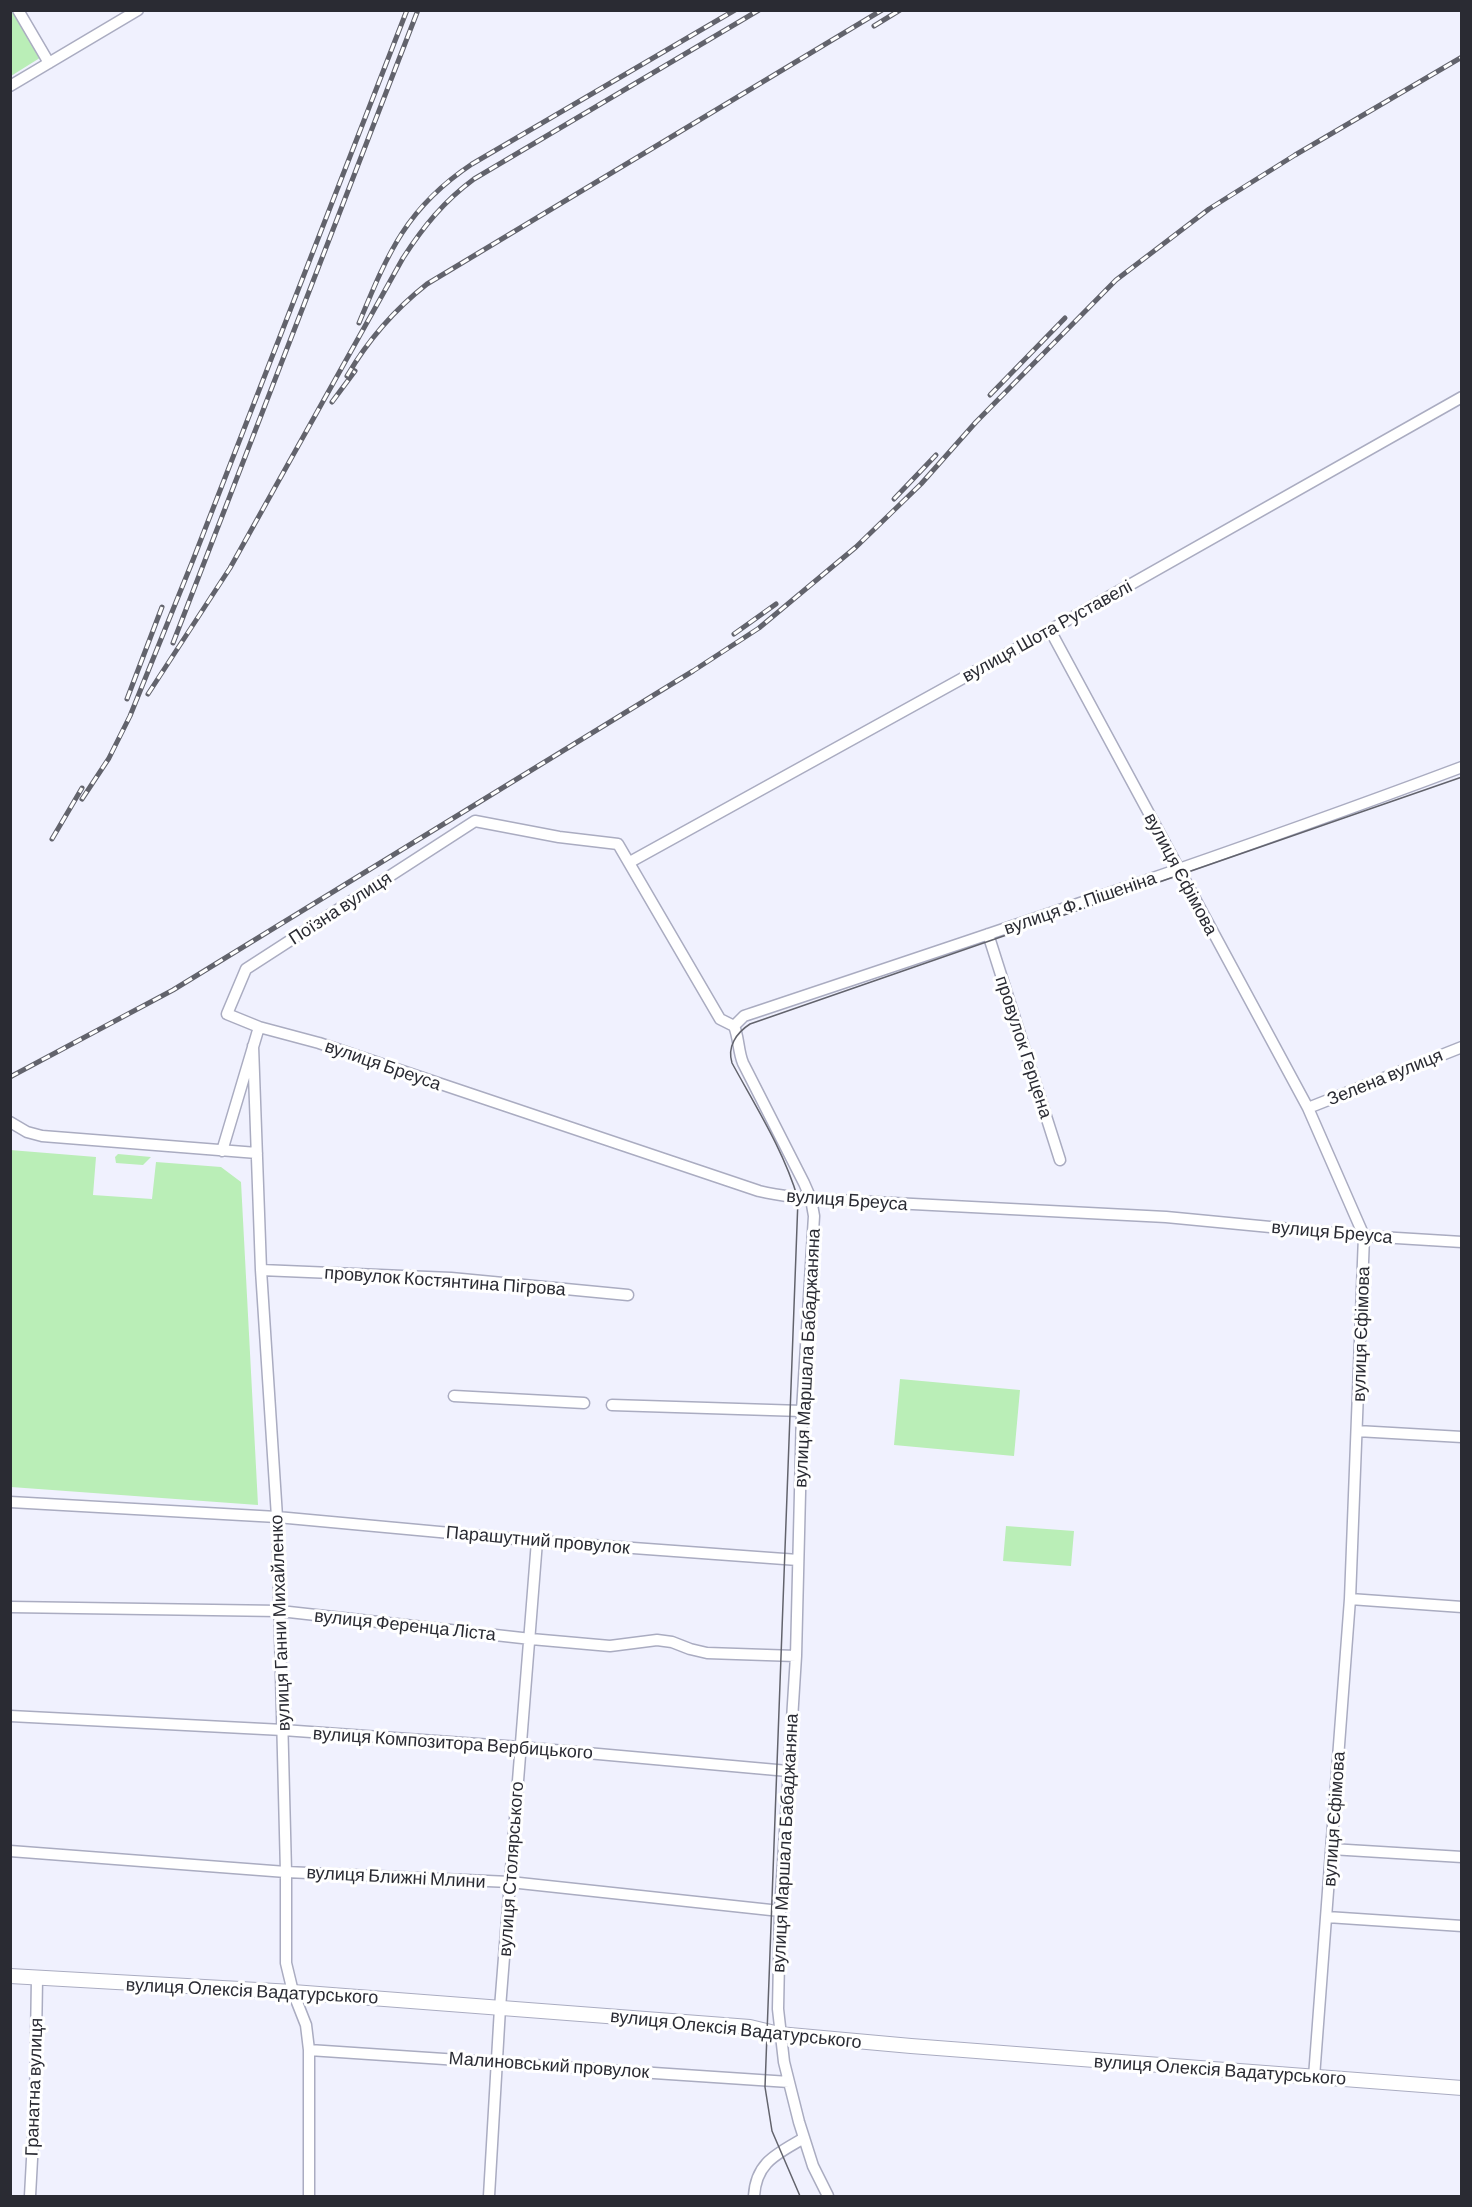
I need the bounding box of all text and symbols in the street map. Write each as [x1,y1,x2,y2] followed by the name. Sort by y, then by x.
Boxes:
[958,575,1136,687] street label: вулиця Шота Руставелі
[1140,809,1222,939] street label: вулиця Єфімова
[285,867,395,949] street label: Поїзна вулиця
[1001,867,1159,939] street label: вулиця Ф. Пішеніна
[991,973,1057,1121] street label: провулок Герцена
[322,1035,444,1095] street label: вулиця Бреуса
[1324,1044,1446,1110] street label: Зелена вулиця
[786,1185,908,1215] street label: вулиця Бреуса
[1271,1216,1393,1248] street label: вулиця Бреуса
[789,1228,825,1488] street label: вулиця Маршала Бабаджаняна
[324,1262,566,1300] street label: провулок Костянтина Пігрова
[1348,1266,1374,1402] street label: вулиця Єфімова
[265,1514,295,1732] street label: вулиця Ганни Михайленко
[445,1521,631,1559] street label: Парашутний провулок
[313,1605,497,1645] street label: вулиця Ференца Ліста
[767,1713,803,1973] street label: вулиця Маршала Бабаджаняна
[312,1722,594,1764] street label: вулиця Композитора Вербицького
[1319,1751,1349,1887] street label: вулиця Єфімова
[494,1781,528,1957] street label: вулиця Столярського
[306,1862,486,1892] street label: вулиця Ближні Млини
[125,1974,379,2008] street label: вулиця Олексія Вадатурського
[609,2005,863,2053] street label: вулиця Олексія Вадатурського
[21,2017,47,2157] street label: Гранатна вулиця
[448,2047,650,2083] street label: Малиновський провулок
[1093,2050,1347,2090] street label: вулиця Олексія Вадатурського

